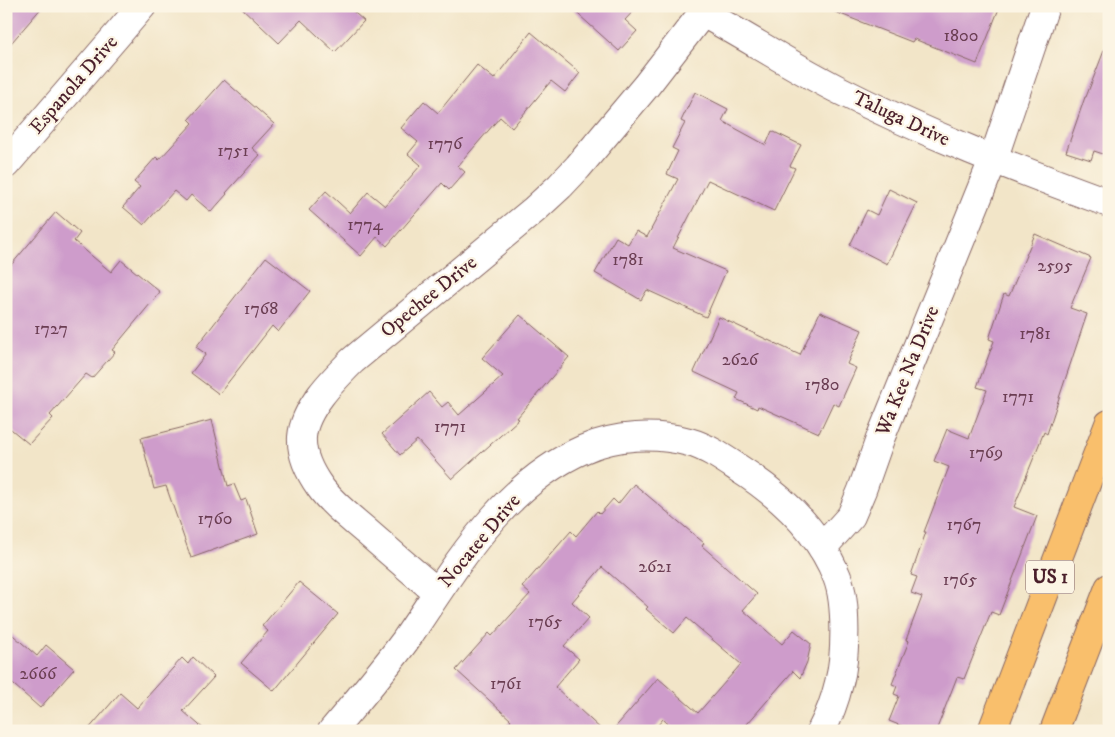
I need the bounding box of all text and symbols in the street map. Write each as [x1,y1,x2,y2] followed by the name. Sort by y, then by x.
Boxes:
[944,25,979,47] house number: 1800
[24,30,124,140] street label: Espanola Drive
[848,86,954,152] street label: Taluga Drive
[428,133,463,155] house number: 1776
[217,140,249,162] house number: 1751
[347,214,383,236] house number: 1774
[612,249,644,271] house number: 1781
[376,250,482,344] street label: Opechee Drive
[1037,255,1073,277] house number: 2595
[244,298,278,320] house number: 1768
[870,302,945,441] street label: Wa Kee Na Drive
[34,318,68,340] house number: 1727
[1019,323,1051,345] house number: 1781
[722,349,759,371] house number: 2626
[805,374,839,396] house number: 1780
[1002,386,1034,408] house number: 1771
[434,416,466,438] house number: 1771
[969,442,1003,464] house number: 1769
[434,489,526,593] street label: Nocatee Drive
[197,508,233,530] house number: 1760
[947,514,981,536] house number: 1767
[638,556,672,578] house number: 2621
[1026,560,1074,594] road number: US 1
[943,569,977,591] house number: 1765
[528,611,562,633] house number: 1765
[20,663,57,685] house number: 2666
[490,673,522,695] house number: 1761

